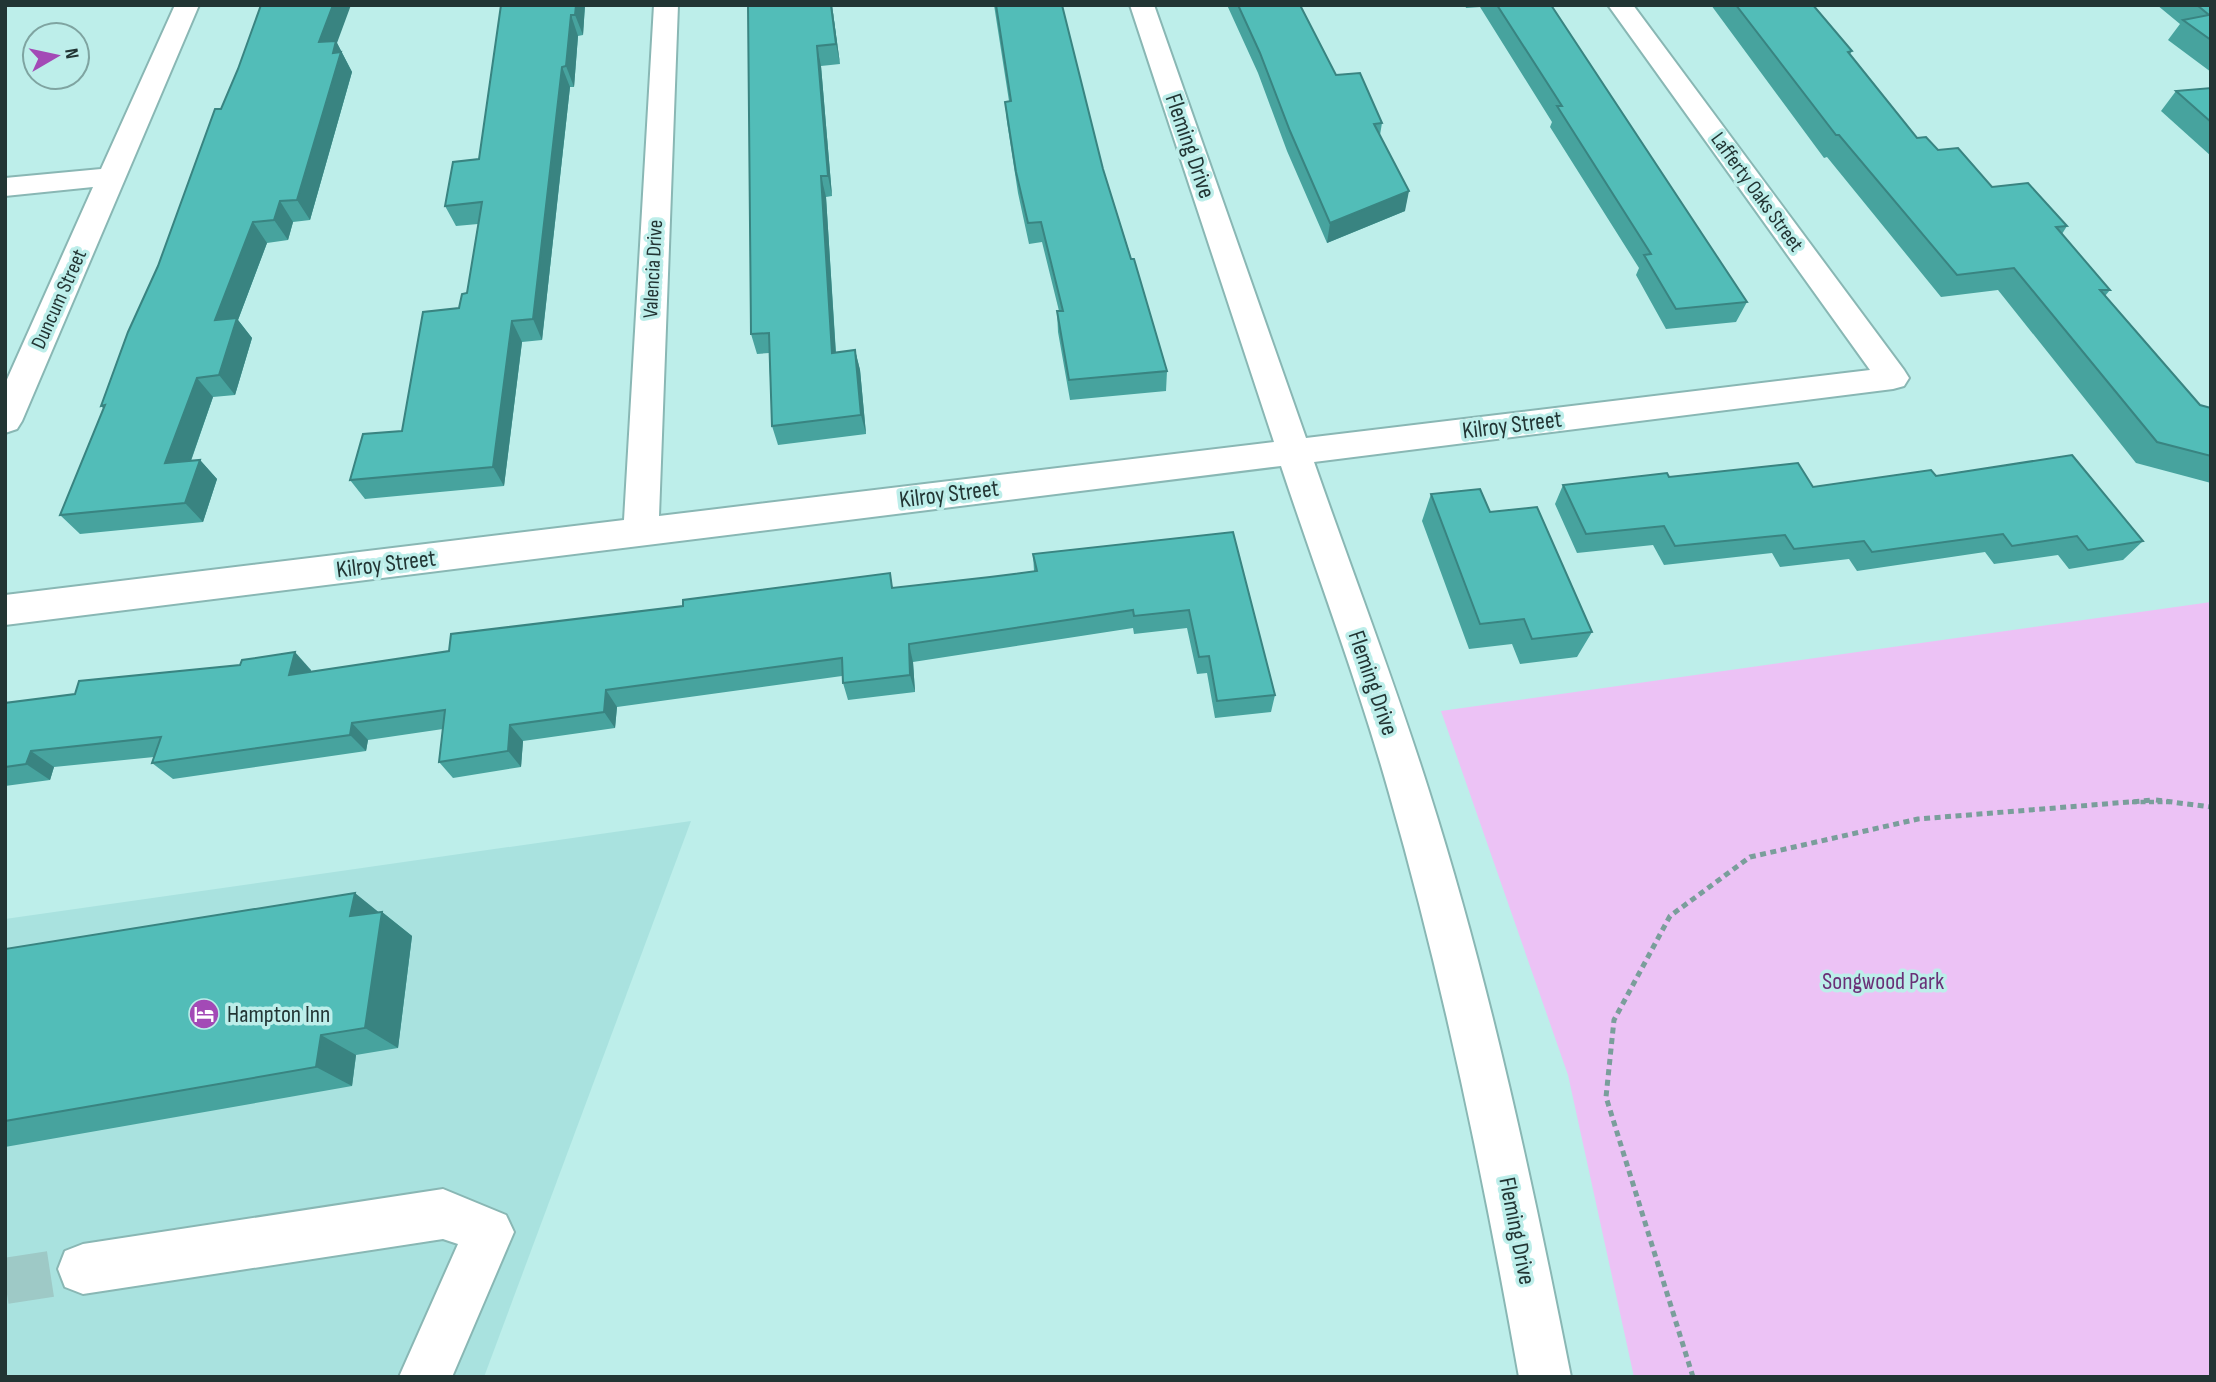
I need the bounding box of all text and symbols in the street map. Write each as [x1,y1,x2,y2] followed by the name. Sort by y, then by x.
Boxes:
[21,21,91,91] north arrow
[59,47,83,60] text: N
[1159,90,1221,202] street label: Fleming Drive
[1705,128,1809,256] street label: Lafferty Oaks Street
[638,219,668,319] street label: Valencia Drive
[26,245,92,353] street label: Duncum Street
[1461,405,1563,445] street label: Kilroy Street
[898,474,1000,514] street label: Kilroy Street
[335,544,437,584] street label: Kilroy Street
[1342,627,1404,739] street label: Fleming Drive
[1822,967,1944,996] park label: Songwood Park
[187,997,221,1031] hotel icon: Hampton Inn
[227,1000,330,1029] place label: Hampton Inn
[1492,1175,1542,1287] street label: Fleming Drive

